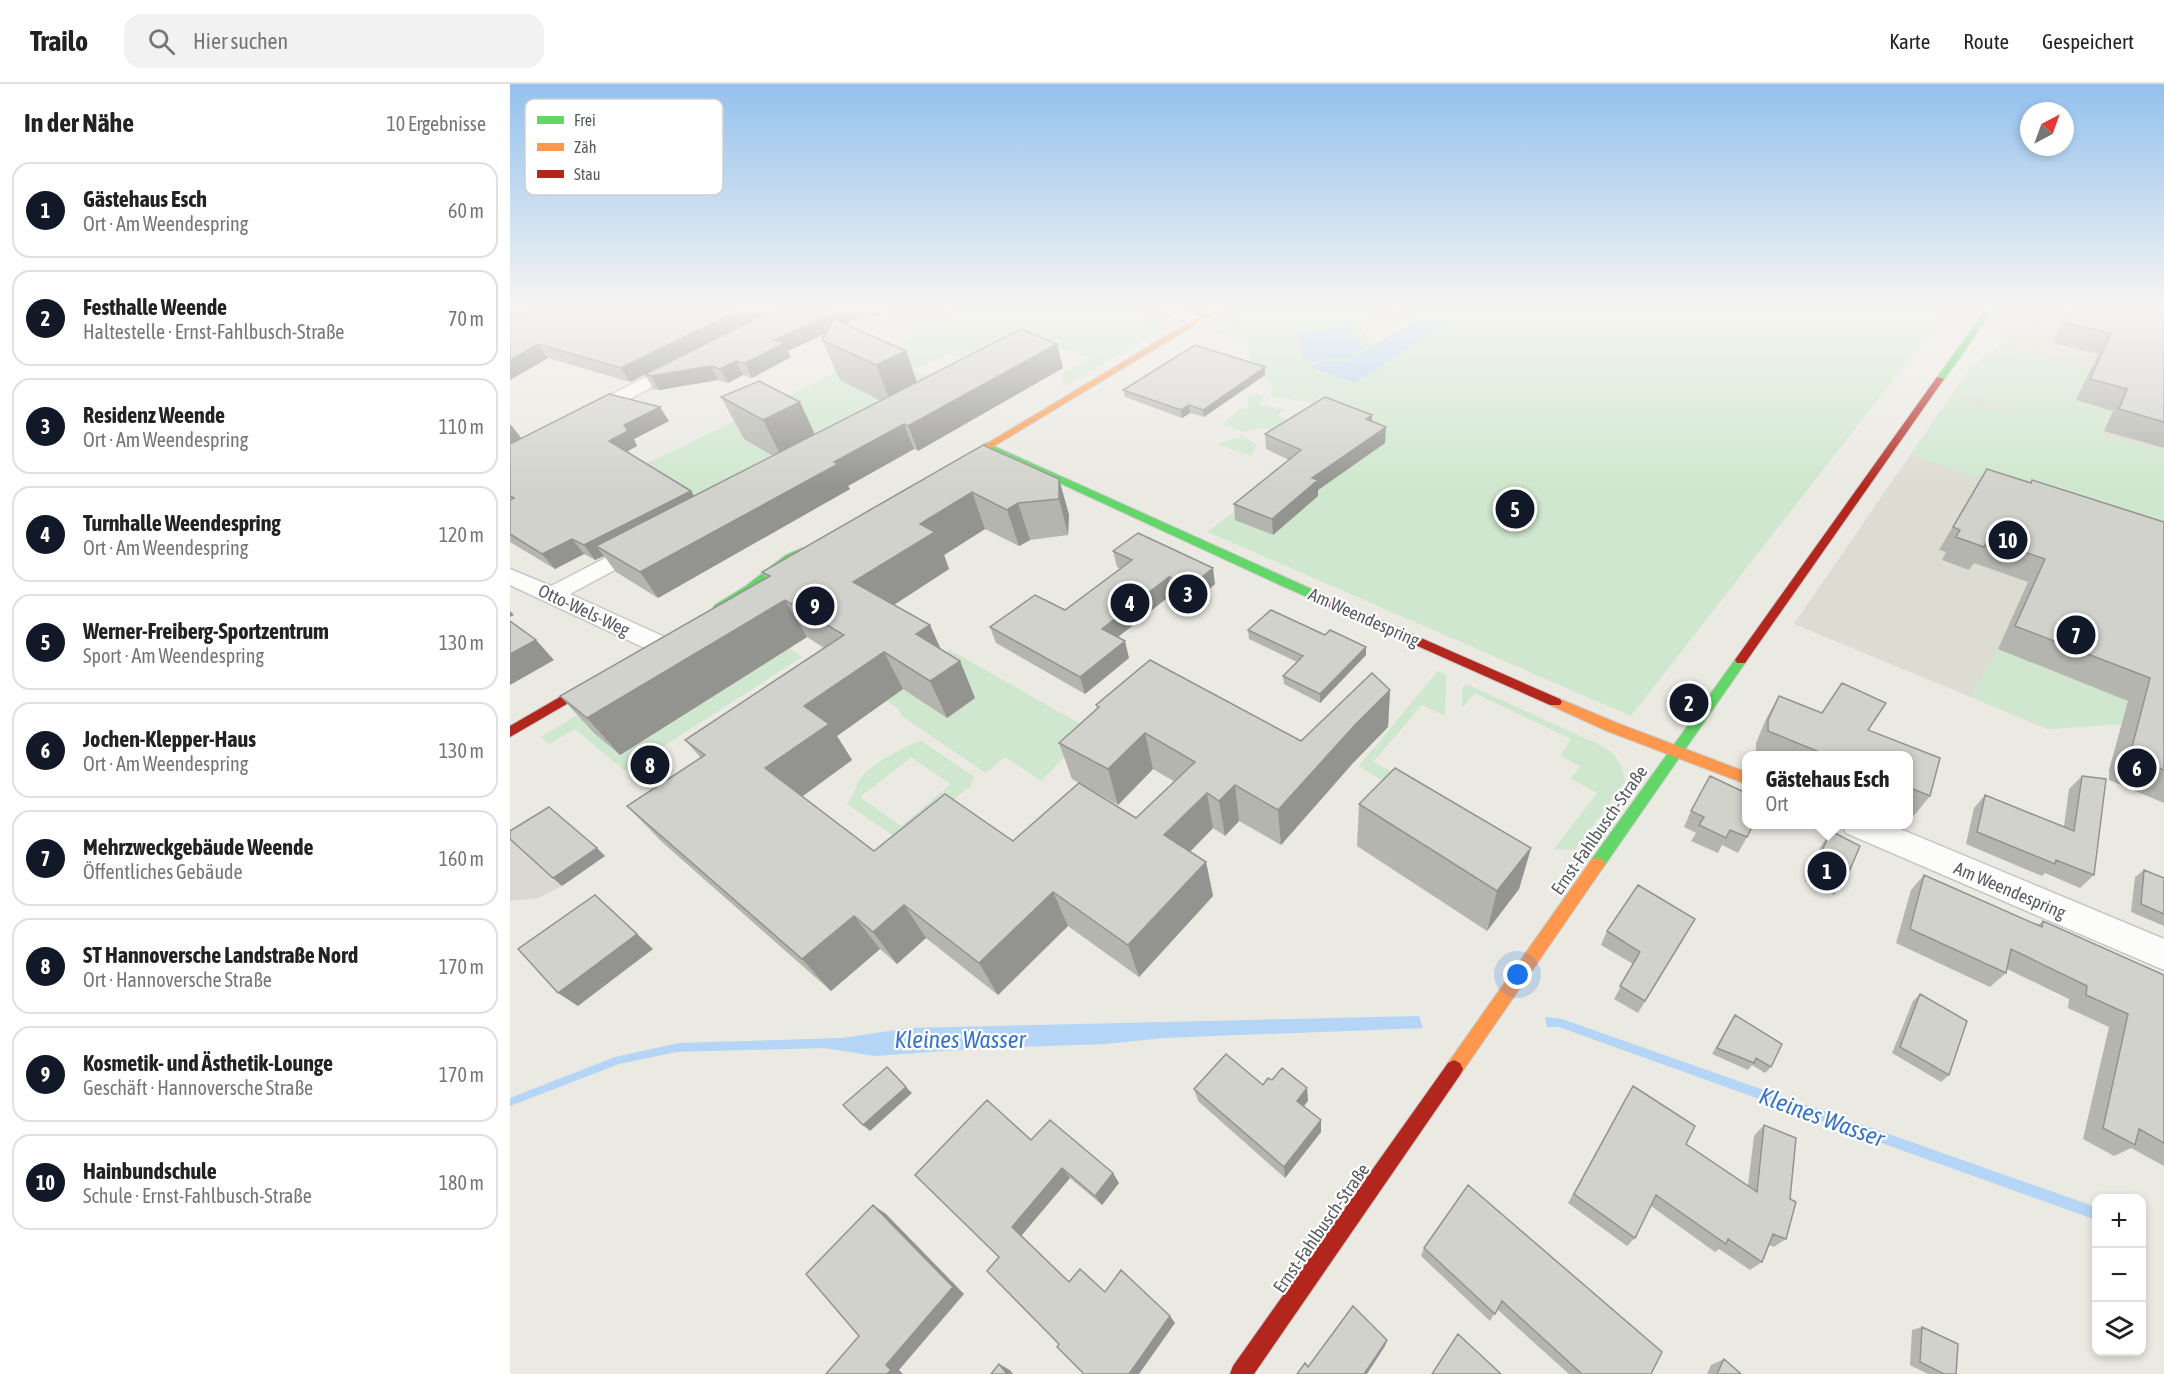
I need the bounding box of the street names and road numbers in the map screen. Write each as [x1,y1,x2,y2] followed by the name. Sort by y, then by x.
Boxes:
[535,580,633,640] street label: Otto-Wels-Weg
[1305,583,1423,651] street label: Am Weendespring
[1547,761,1651,899] street label: Ernst-Fahlbusch-Straße
[1951,857,2069,923] street label: Am Weendespring
[1269,1159,1373,1297] street label: Ernst-Fahlbusch-Straße

